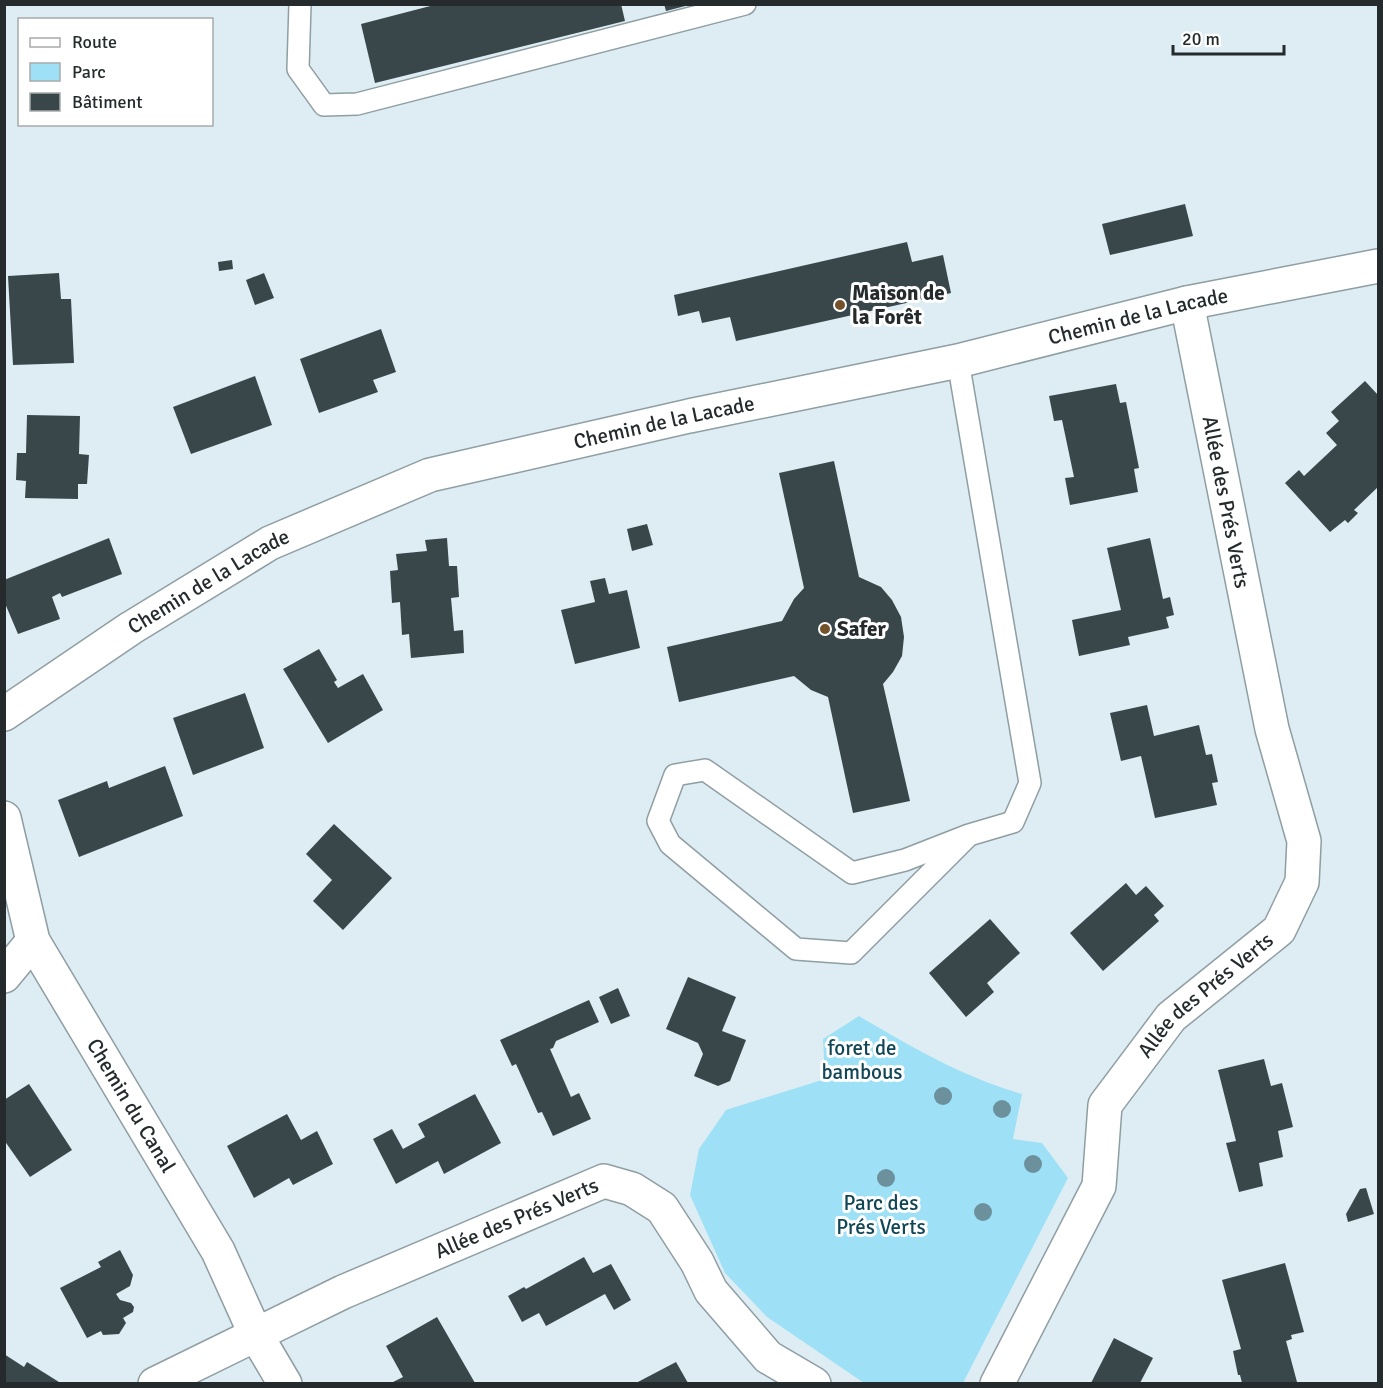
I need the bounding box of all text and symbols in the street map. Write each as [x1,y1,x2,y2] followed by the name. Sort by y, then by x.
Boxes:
[18,18,213,126] legend
[1173,18,1284,56] scale bar
[1182,28,1220,50] text: 20 m
[72,31,117,53] text: Route
[72,61,106,83] text: Parc
[72,91,143,113] text: Bâtiment
[852,280,945,330] place label: Maison de la Forêt
[1045,282,1230,351] street label: Chemin de la Lacade
[833,298,847,312] marker: Maison de la Forêt
[571,390,757,455] street label: Chemin de la Lacade
[1197,414,1255,590] street label: Allée des Prés Verts
[123,523,293,640] street label: Chemin de la Lacade
[837,616,886,642] place label: Safer
[818,622,832,636] marker: Safer
[1132,927,1279,1063] street label: Allée des Prés Verts
[81,1034,181,1177] street label: Chemin du Canal
[821,1035,903,1085] park label: foret de bambous
[431,1172,602,1264] street label: Allée des Prés Verts
[836,1190,926,1240] park label: Parc des Prés Verts

